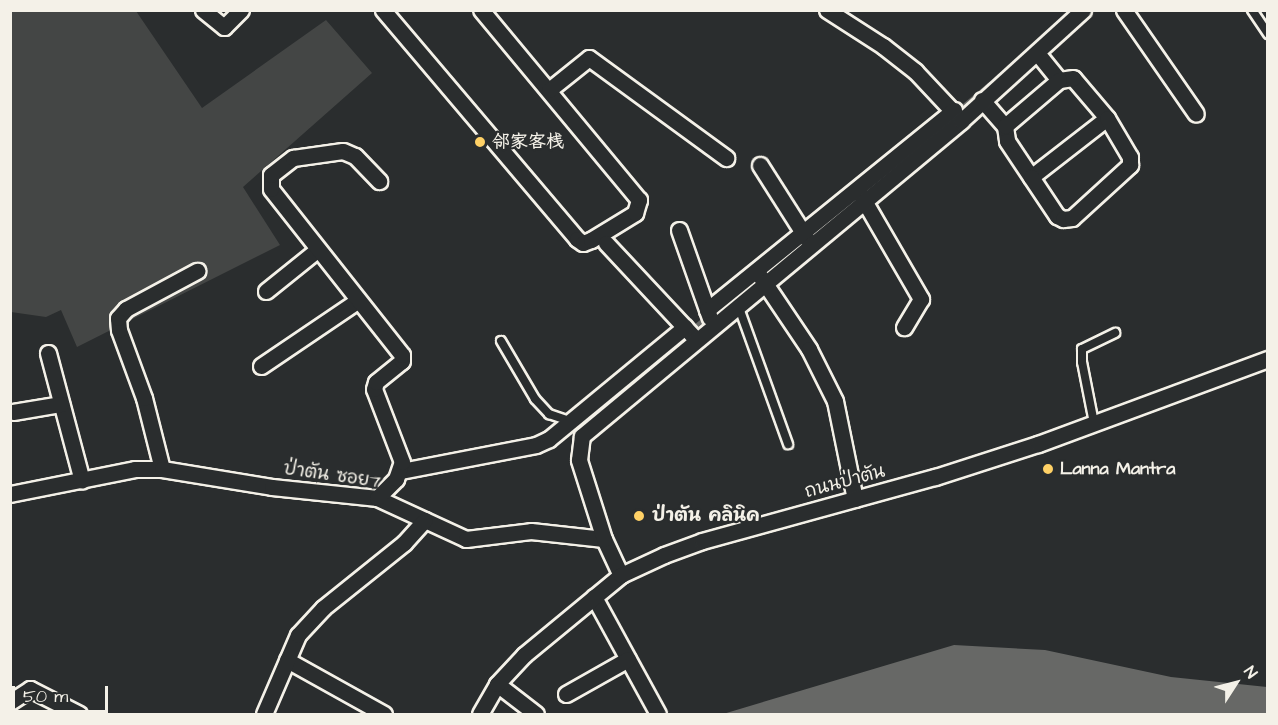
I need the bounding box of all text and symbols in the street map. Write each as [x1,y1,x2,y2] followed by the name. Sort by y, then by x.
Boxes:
[492,131,564,153] place label: 邻家客栈
[473,135,487,149] marker: 邻家客栈
[1060,458,1175,480] place label: Lanna Mantra
[282,459,382,493] street label: ป่าตัน ซอย7
[802,461,888,503] street label: ถนนป่าตัน
[1041,462,1055,476] marker: Lanna Mantra
[652,505,760,527] place label: ป่าตัน คลินิค
[630,507,648,525] marker: ป่าตัน คลินิค
[1206,653,1266,713] north arrow
[1239,662,1262,683] text: N
[15,674,111,712] scale bar
[23,684,68,709] text: 50 m

